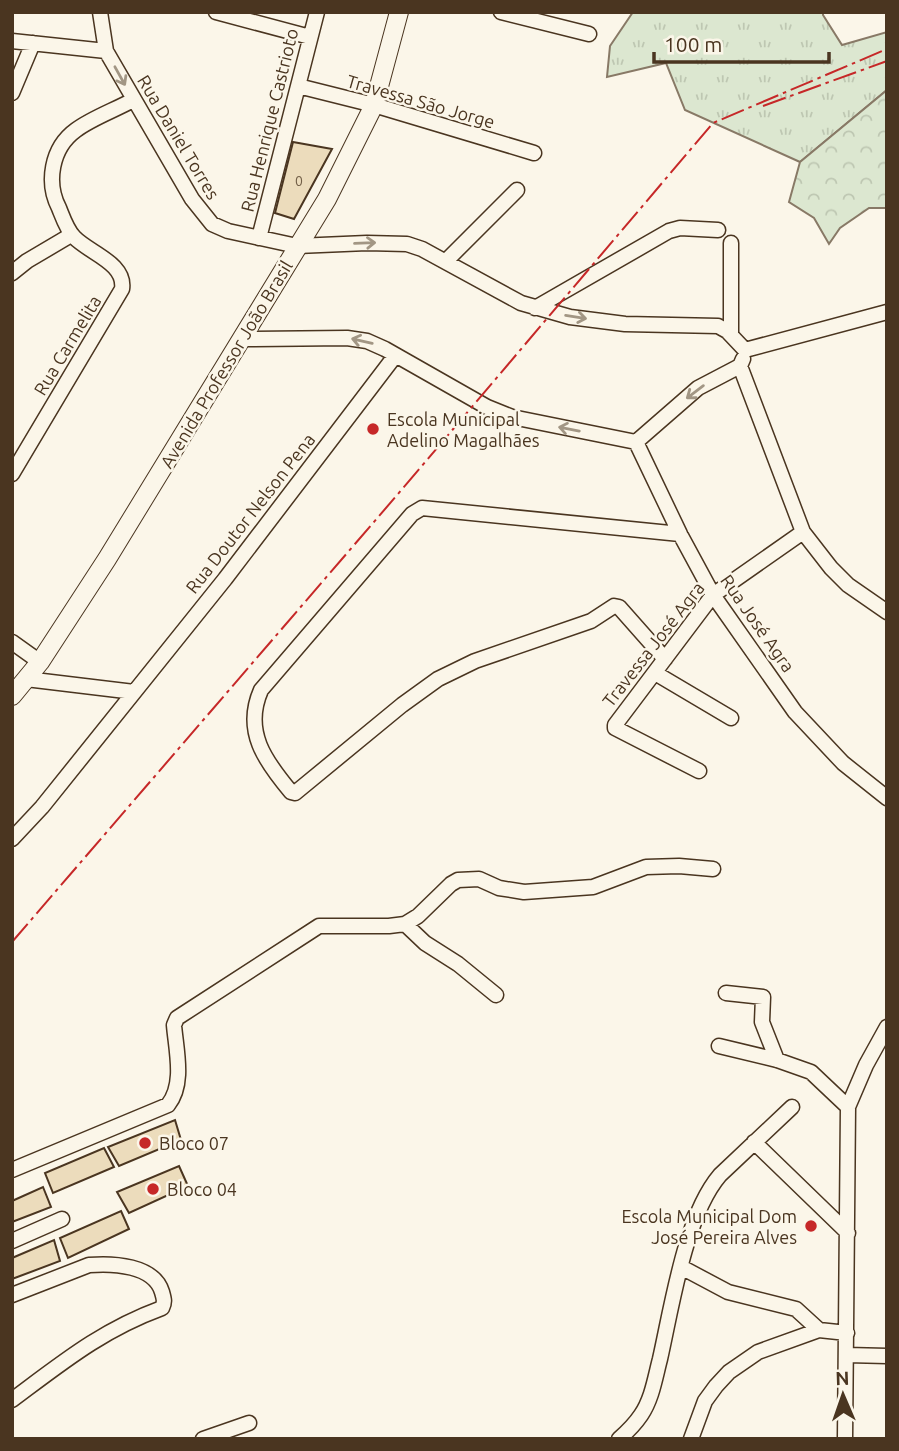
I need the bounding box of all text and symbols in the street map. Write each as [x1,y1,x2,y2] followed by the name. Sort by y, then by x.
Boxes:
[654,21,829,65] scale bar
[237,26,301,214] street label: Rua Henrique Castrioto
[664,32,722,56] text: 100 m
[113,66,127,86] one-way arrow
[345,70,497,132] street label: Travessa São Jorge
[134,71,224,203] street label: Rua Daniel Torres
[295,173,303,189] house number: 0
[353,237,376,250] one-way arrow
[156,256,296,471] street label: Avenida Professor João Brasil
[29,291,105,399] street label: Rua Carmelita
[564,311,587,324] one-way arrow
[351,334,374,347] one-way arrow
[687,384,705,399] one-way arrow
[387,409,540,450] place label: Escola Municipal Adelino Magalhães
[365,421,381,437] marker: Escola Municipal Adelino Magalhães
[558,421,581,435] one-way arrow
[181,429,319,597] street label: Rua Doutor Nelson Pena
[717,570,799,676] street label: Rua José Agra
[598,578,708,710] street label: Travessa José Agra
[159,1133,229,1153] place label: Bloco 07
[137,1135,153,1151] marker: Bloco 07
[167,1179,237,1199] place label: Bloco 04
[145,1181,161,1197] marker: Bloco 04
[621,1206,797,1247] place label: Escola Municipal Dom José Pereira Alves
[803,1218,819,1234] marker: Escola Municipal Dom José Pereira Alves
[808,1360,878,1430] north arrow
[835,1367,850,1389] text: N

